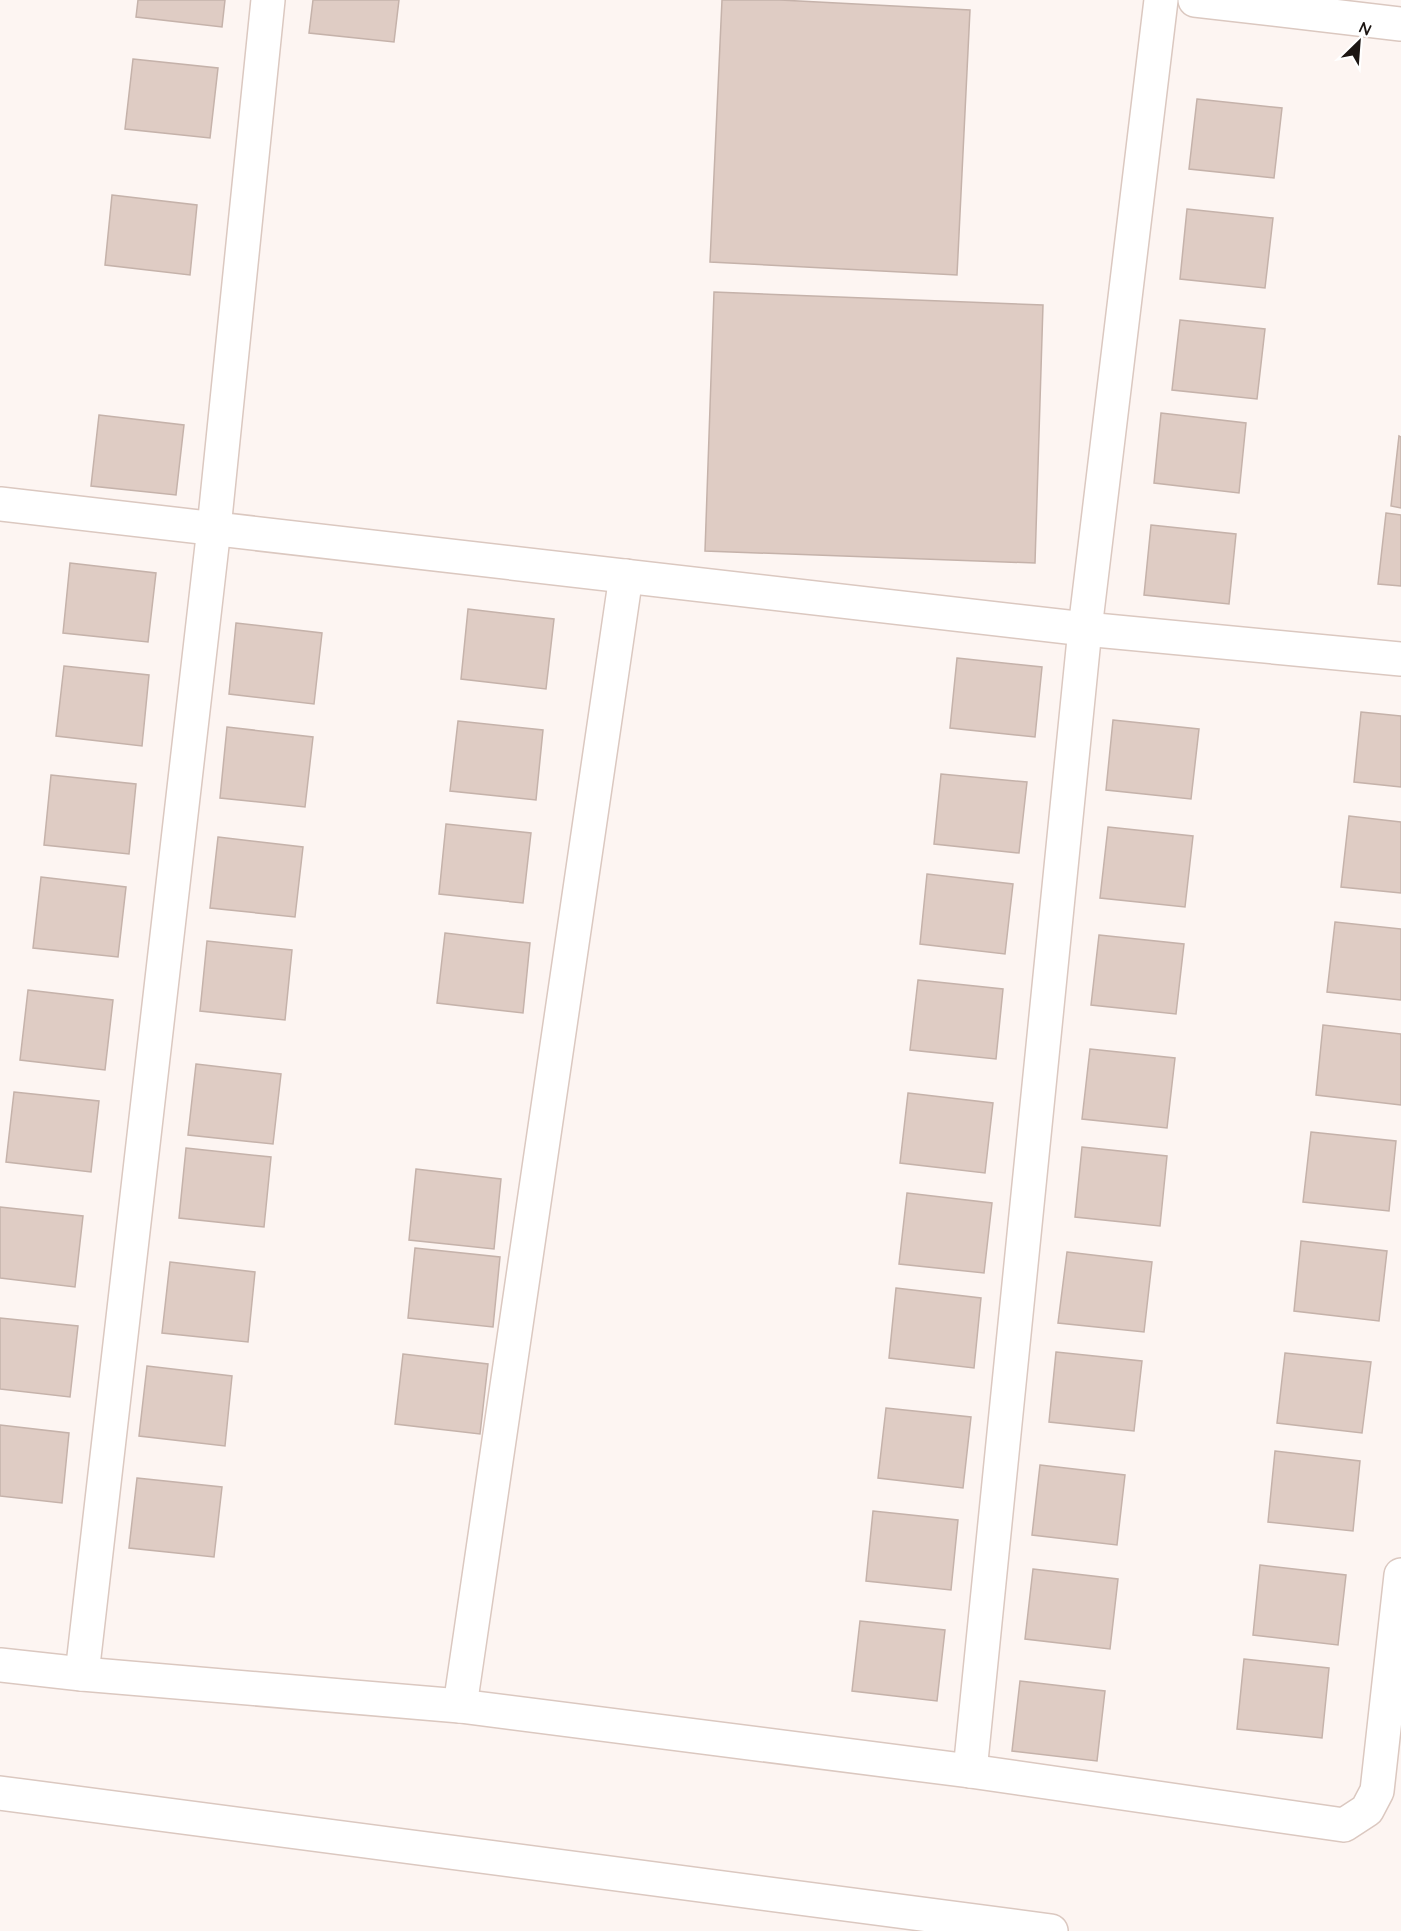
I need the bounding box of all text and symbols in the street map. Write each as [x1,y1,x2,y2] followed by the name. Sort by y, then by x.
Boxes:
[1329,12,1389,72] north arrow
[1356,17,1375,40] text: N

